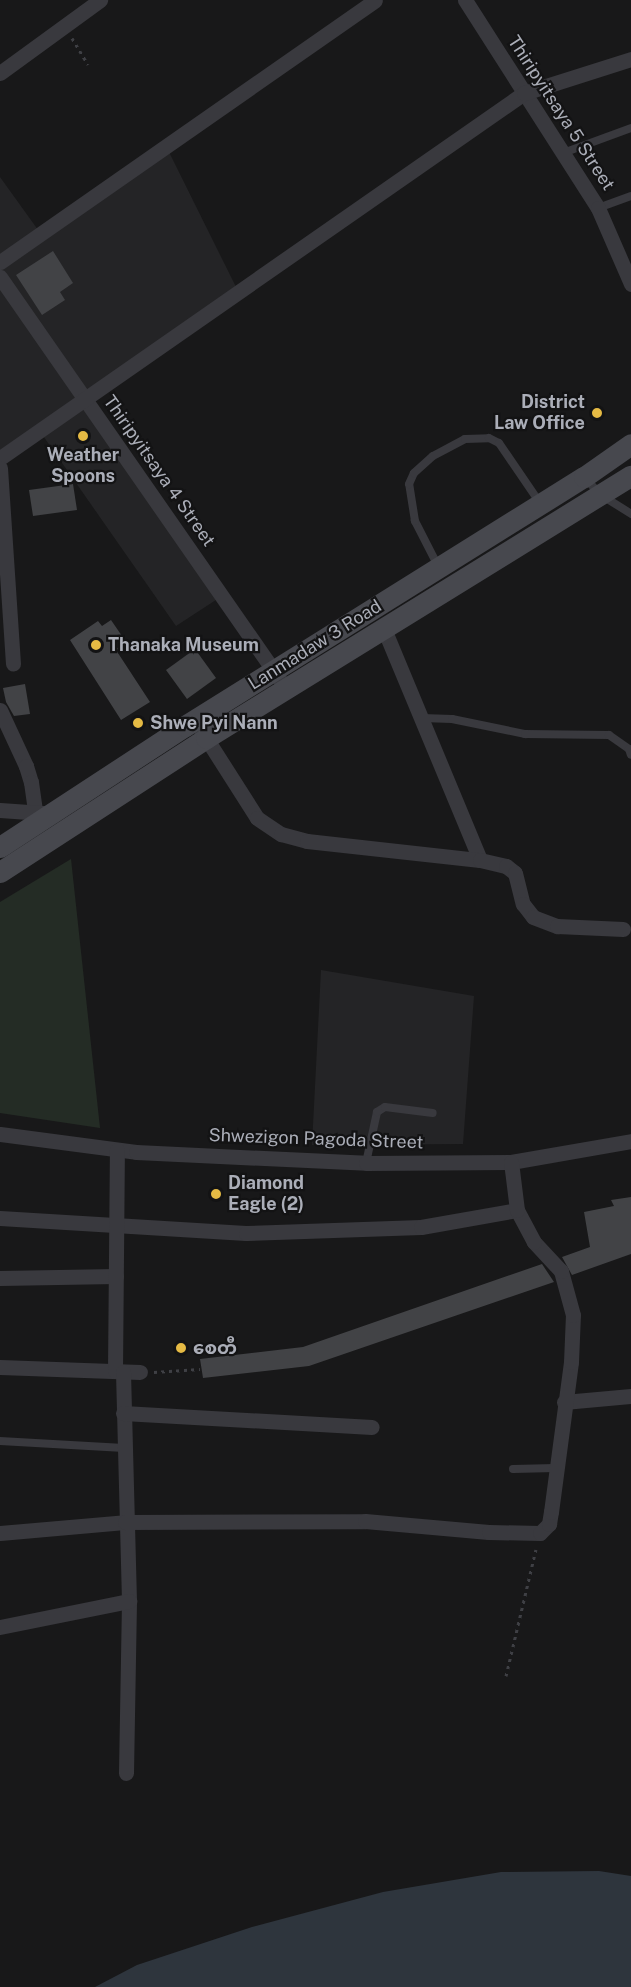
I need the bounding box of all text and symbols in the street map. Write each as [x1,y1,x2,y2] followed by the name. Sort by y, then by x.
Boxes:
[503,32,619,194] street label: Thiripyitsaya 5 Street
[99,391,219,551] street label: Thiripyitsaya 4 Street
[494,392,585,434] place label: District Law Office
[590,406,604,420] marker: District Law Office
[76,429,90,443] marker: Weather Spoons
[47,445,119,488] place label: Weather Spoons
[244,595,386,695] street label: Lanmadaw 3 Road
[108,634,259,656] place label: Thanaka Museum
[89,638,103,652] marker: Thanaka Museum
[150,712,278,734] place label: Shwe Pyi Nann
[131,716,145,730] marker: Shwe Pyi Nann
[208,1124,424,1154] street label: Shwezigon Pagoda Street
[228,1173,304,1216] place label: Diamond Eagle (2)
[209,1187,223,1201] marker: Diamond Eagle (2)
[193,1337,237,1359] place label: စေတီ
[174,1341,188,1355] marker: စေတီ

